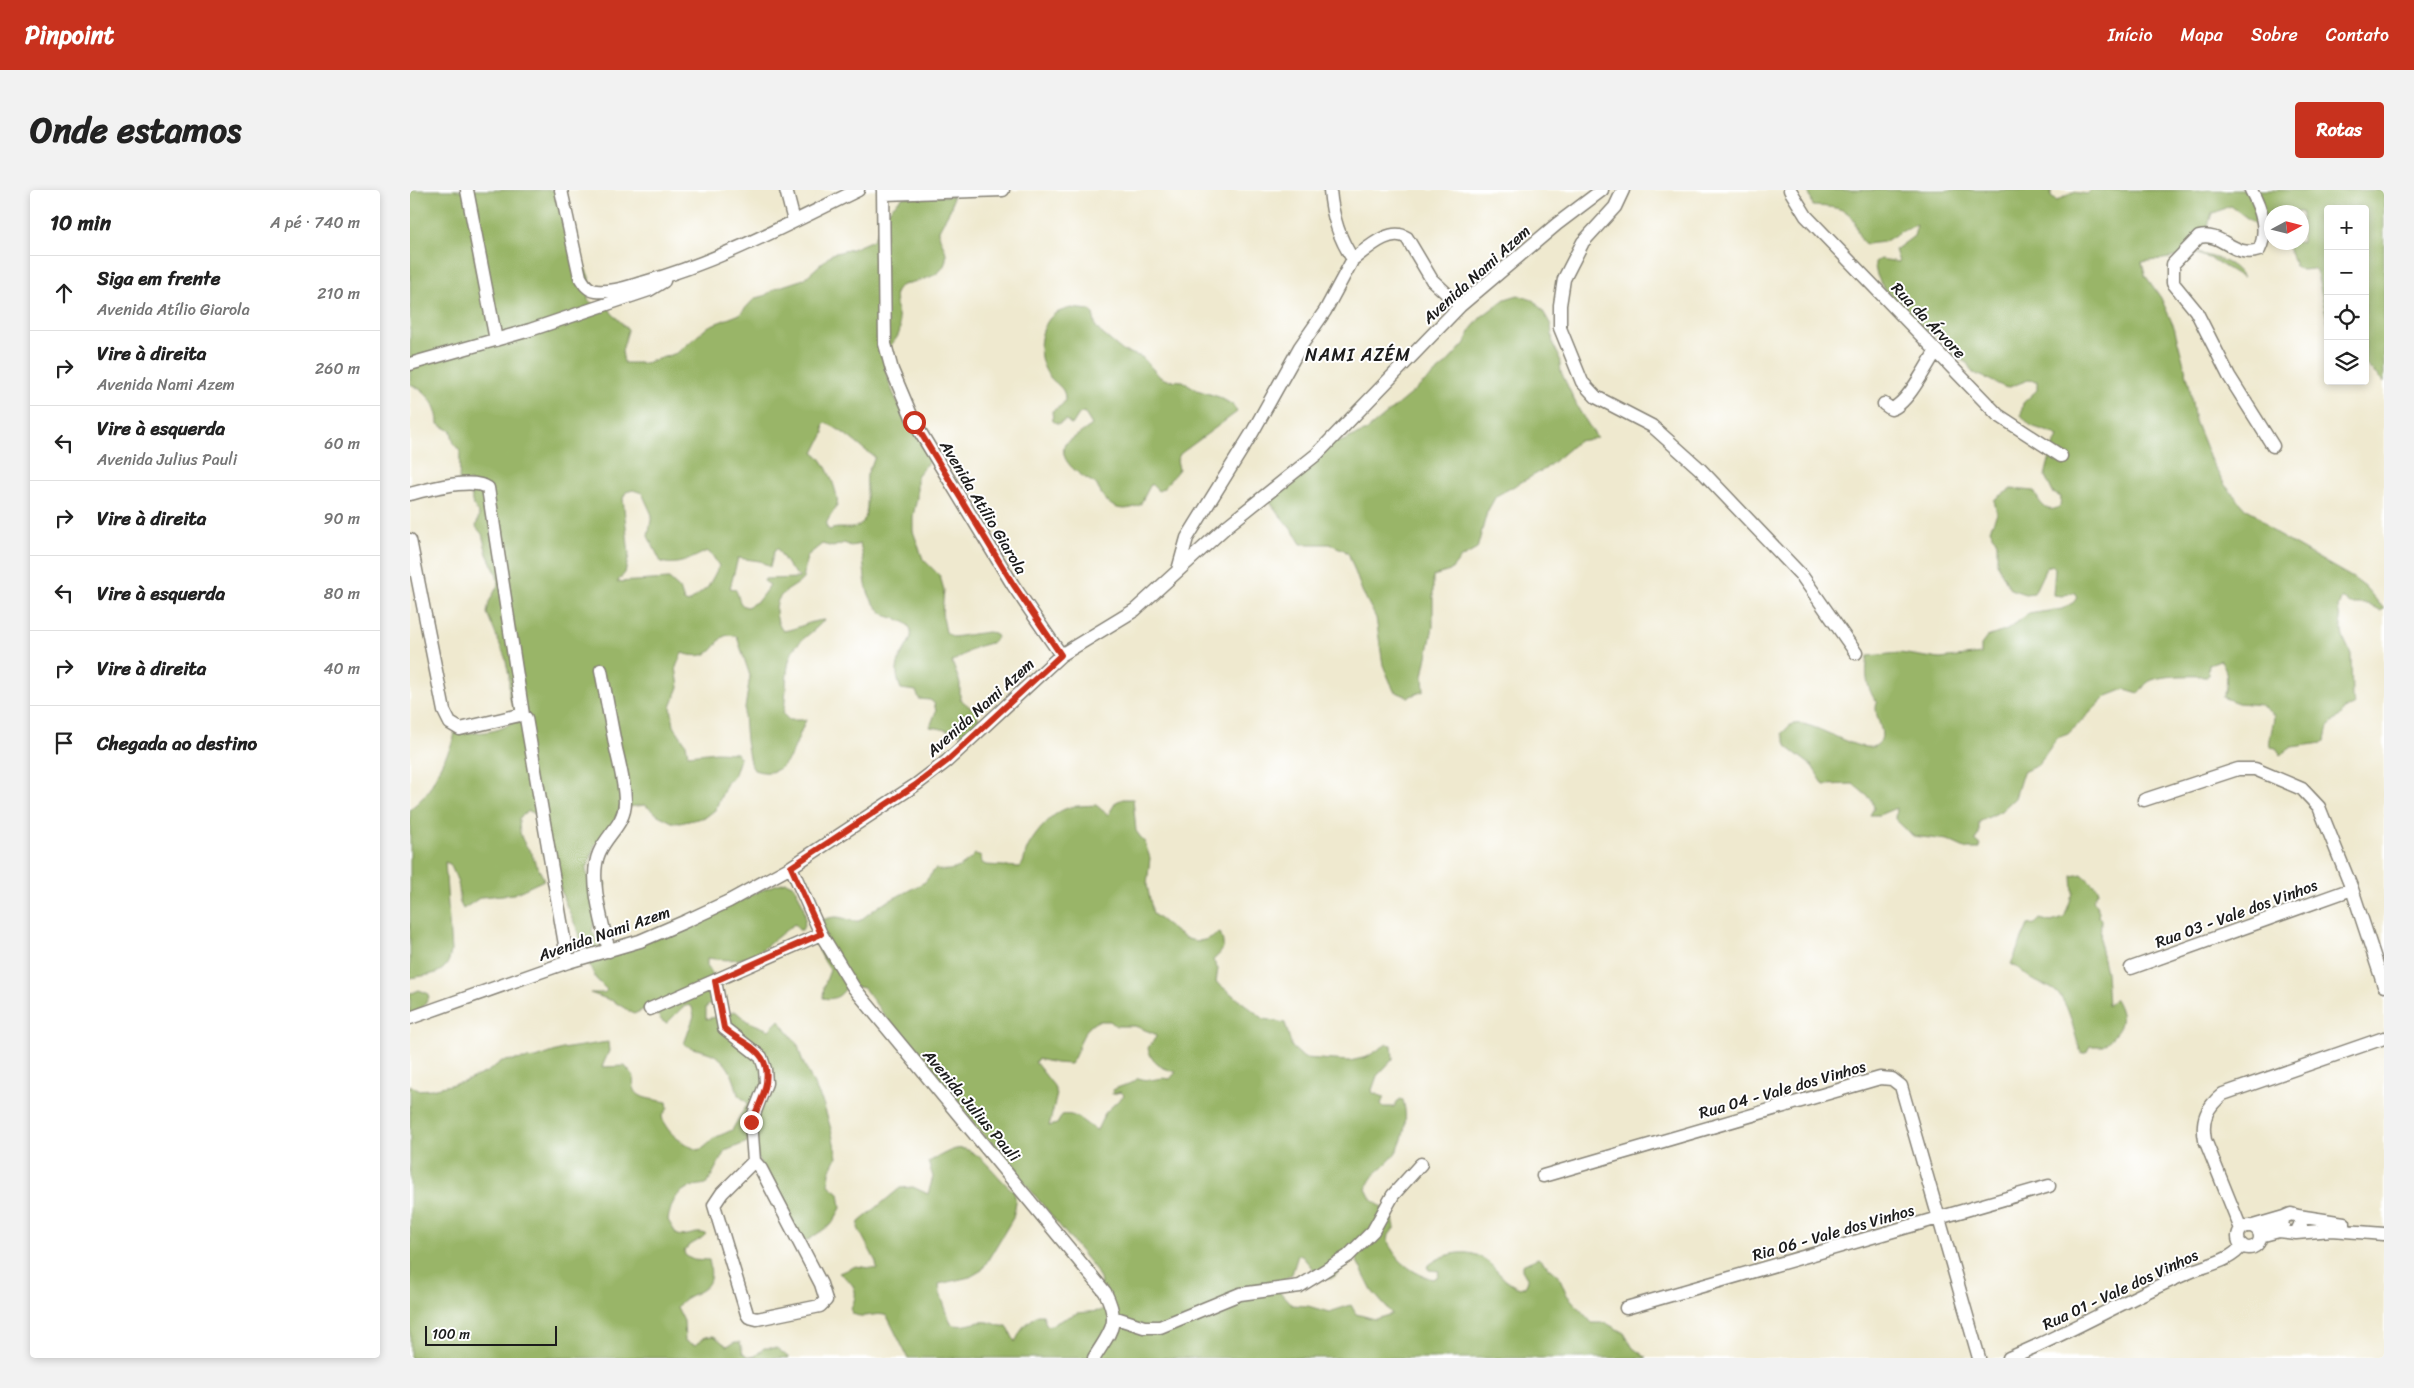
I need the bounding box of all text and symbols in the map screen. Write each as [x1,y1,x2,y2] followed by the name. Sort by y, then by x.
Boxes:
[25,14,114,56] text: Pinpoint
[2108,19,2153,51] text: Início
[2181,19,2223,51] text: Mapa
[2251,19,2298,51] text: Sobre
[2326,19,2389,51] text: Contato
[30,99,241,161] text: Onde estamos
[2295,102,2384,158] button: Rotas
[50,204,111,242] text: 10 min
[2264,205,2309,250] north arrow
[2324,205,2369,385] map controls
[2324,205,2369,250] button: +
[270,208,360,237] text: A pé · 740 m
[1415,217,1537,332] street label: Avenida Nami Azem
[2324,250,2369,295] button: −
[97,262,220,295] text: Siga em frente
[1884,275,1973,366] street label: Rua da Árvore
[50,279,78,307] icon: ahead
[317,279,360,308] text: 210 m
[97,295,250,324] text: Avenida Atílio Giarola
[2324,295,2369,340] button: locate
[97,337,206,370] text: Vire à direita
[1305,339,1411,371] district label: NAMI AZÉM
[2324,340,2369,385] button: layers
[50,354,78,382] icon: right
[315,354,360,383] text: 260 m
[97,370,235,399] text: Avenida Nami Azem
[903,411,926,434] route start
[97,412,225,445] text: Vire à esquerda
[50,429,78,457] icon: left
[324,429,360,458] text: 60 m
[931,433,1035,580] street label: Avenida Atílio Giarola
[97,445,237,474] text: Avenida Julius Pauli
[97,502,206,535] text: Vire à direita
[50,504,78,532] icon: right
[324,504,360,533] text: 90 m
[97,577,225,610] text: Vire à esquerda
[50,579,78,607] icon: left
[324,579,360,608] text: 80 m
[919,650,1041,765] street label: Avenida Nami Azem
[97,652,206,685] text: Vire à direita
[50,654,78,682] icon: right
[323,654,360,683] text: 40 m
[97,727,257,760] text: Chegada ao destino
[50,729,78,757] icon: arrive
[2151,870,2322,956] street label: Rua 03 - Vale dos Vinhos
[533,897,674,970] street label: Avenida Nami Azem
[915,1042,1028,1169] street label: Avenida Julius Pauli
[1695,1052,1869,1127] street label: Rua 04 - Vale dos Vinhos
[740,1111,763,1134] route end
[1749,1195,1918,1269] street label: Ria 06 - Vale dos Vinhos
[2037,1240,2203,1338] street label: Rua 01 - Vale dos Vinhos
[432,1322,470,1347] text: 100 m
[425,1323,558,1346] scale bar

